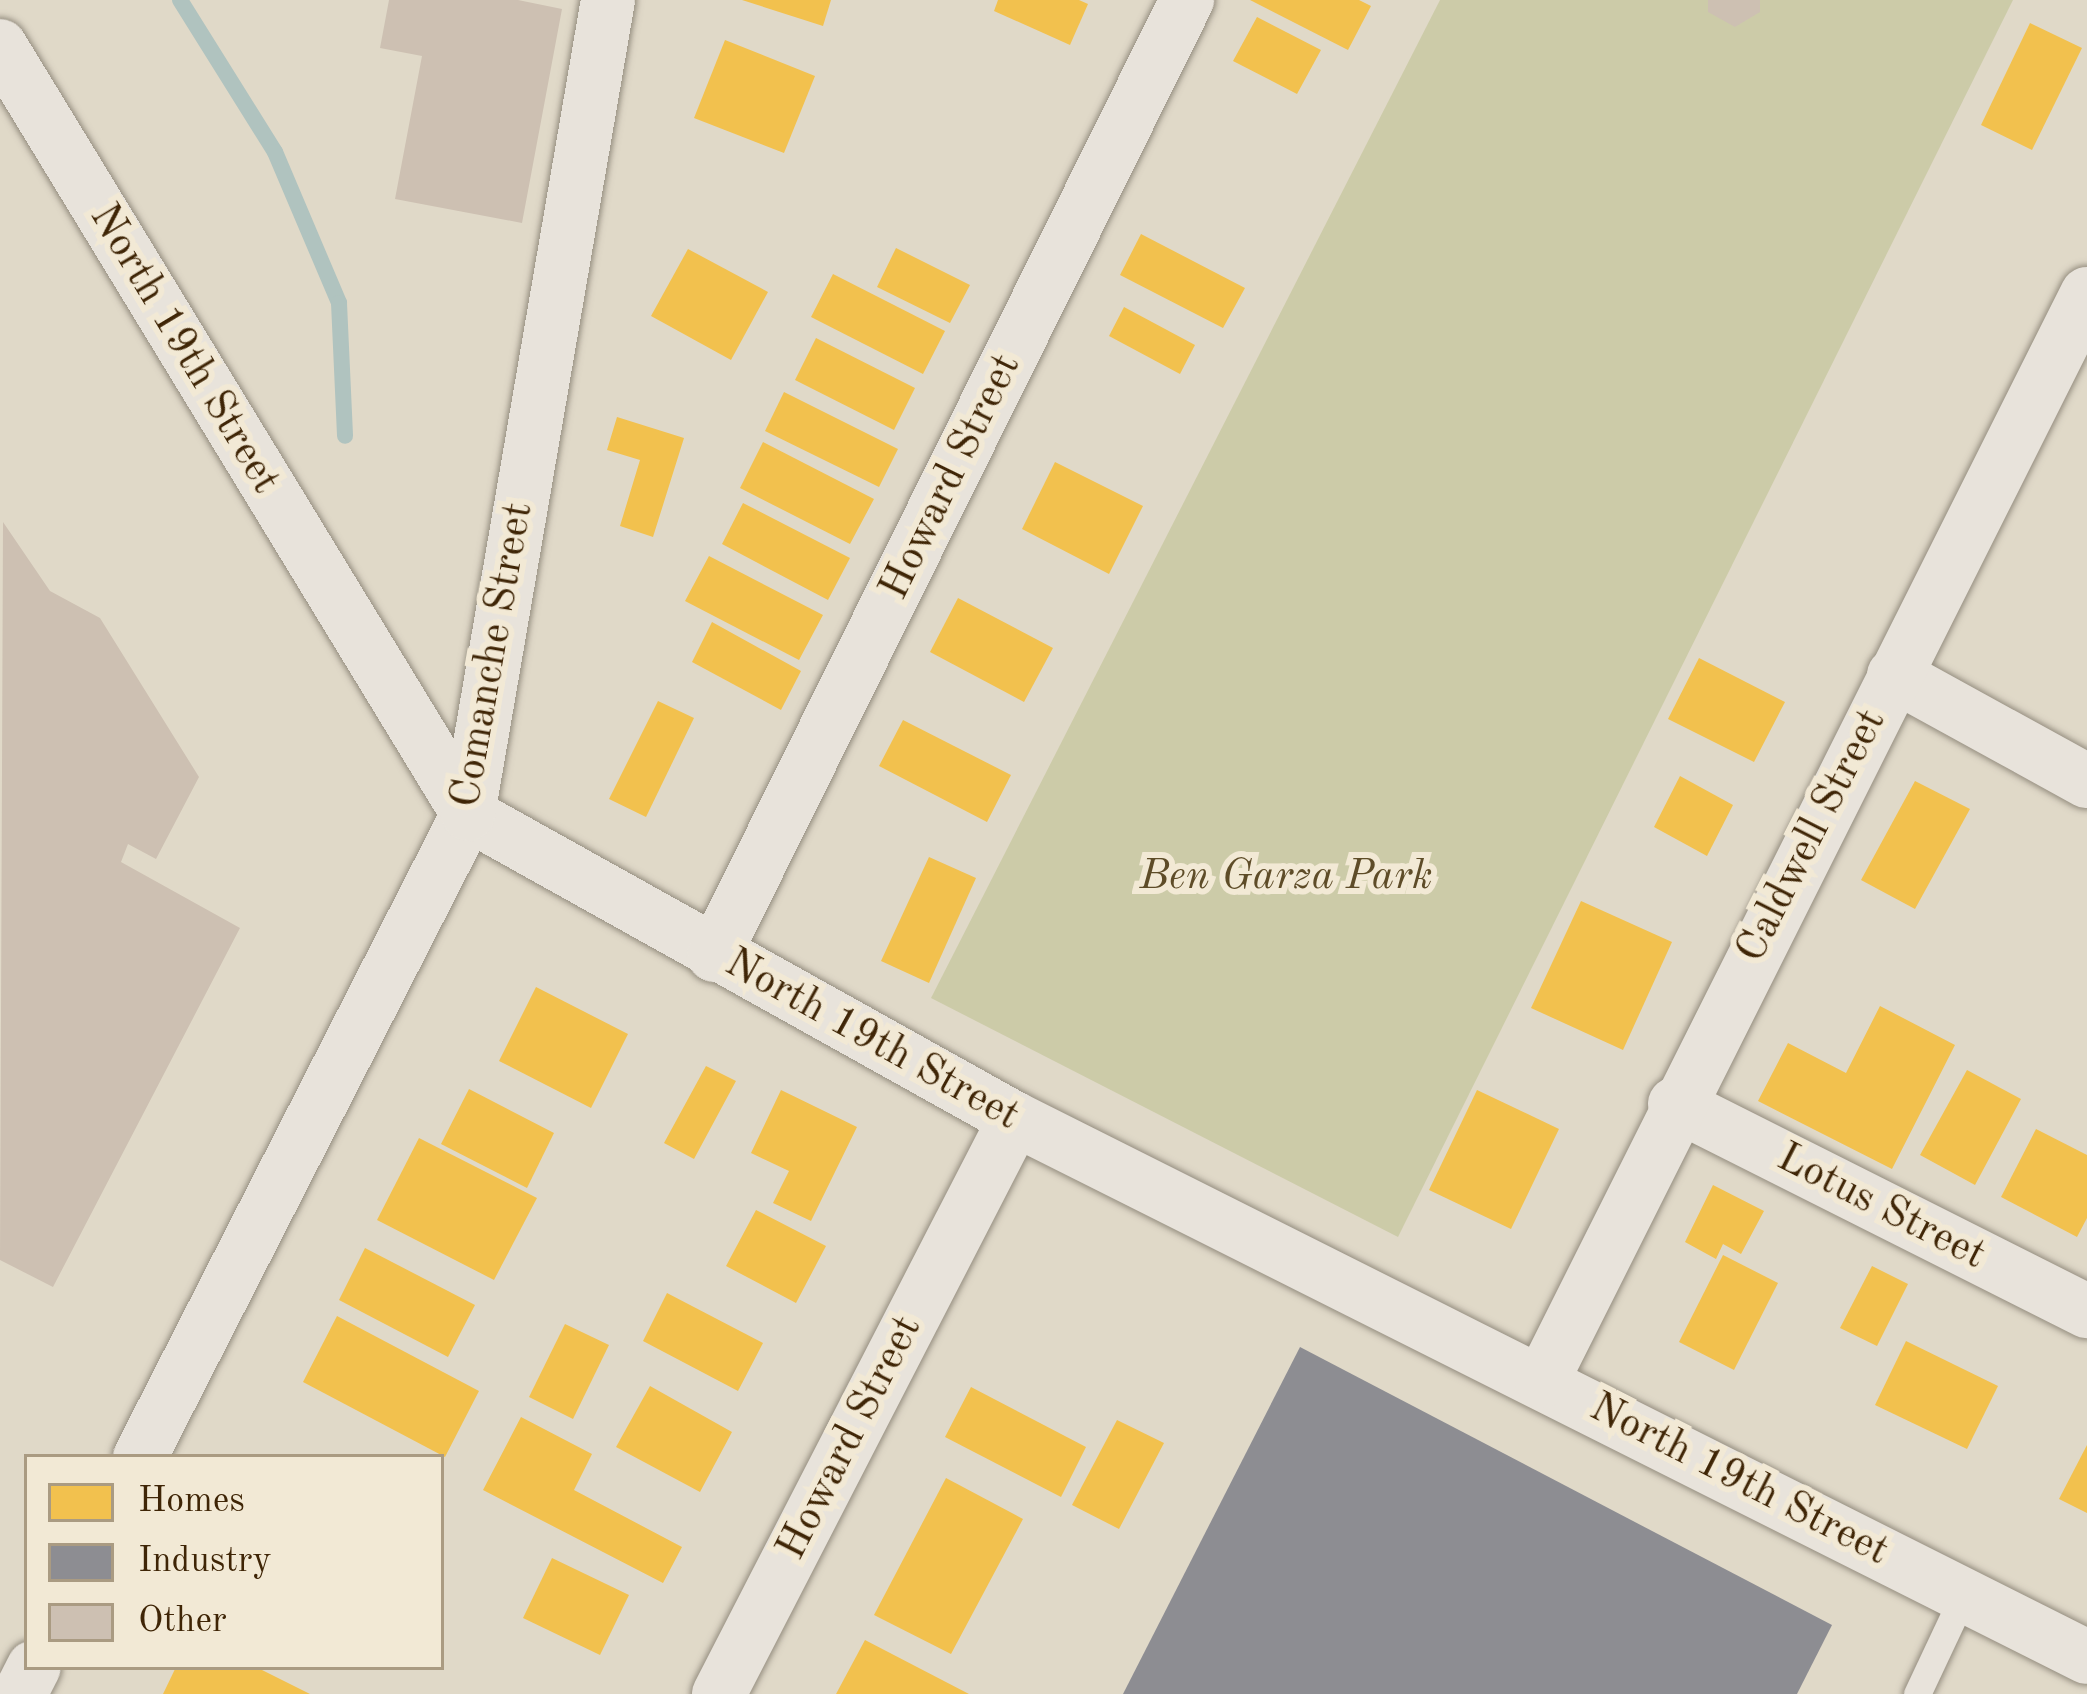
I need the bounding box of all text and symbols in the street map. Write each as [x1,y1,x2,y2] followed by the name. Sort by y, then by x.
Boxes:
[78,195,290,503] street label: North 19th Street
[870,346,1032,608] street label: Howard Street
[441,498,545,812] street label: Comanche Street
[1726,701,1898,971] street label: Caldwell Street
[1139,852,1433,902] park label: Ben Garza Park
[716,938,1028,1142] street label: North 19th Street
[1768,1133,1994,1281] street label: Lotus Street
[767,1307,933,1569] street label: Howard Street
[1581,1383,1897,1577] street label: North 19th Street
[24,1454,444,1670] legend
[138,1484,245,1520] text: Homes
[138,1544,272,1580] text: Industry
[138,1604,227,1640] text: Other

